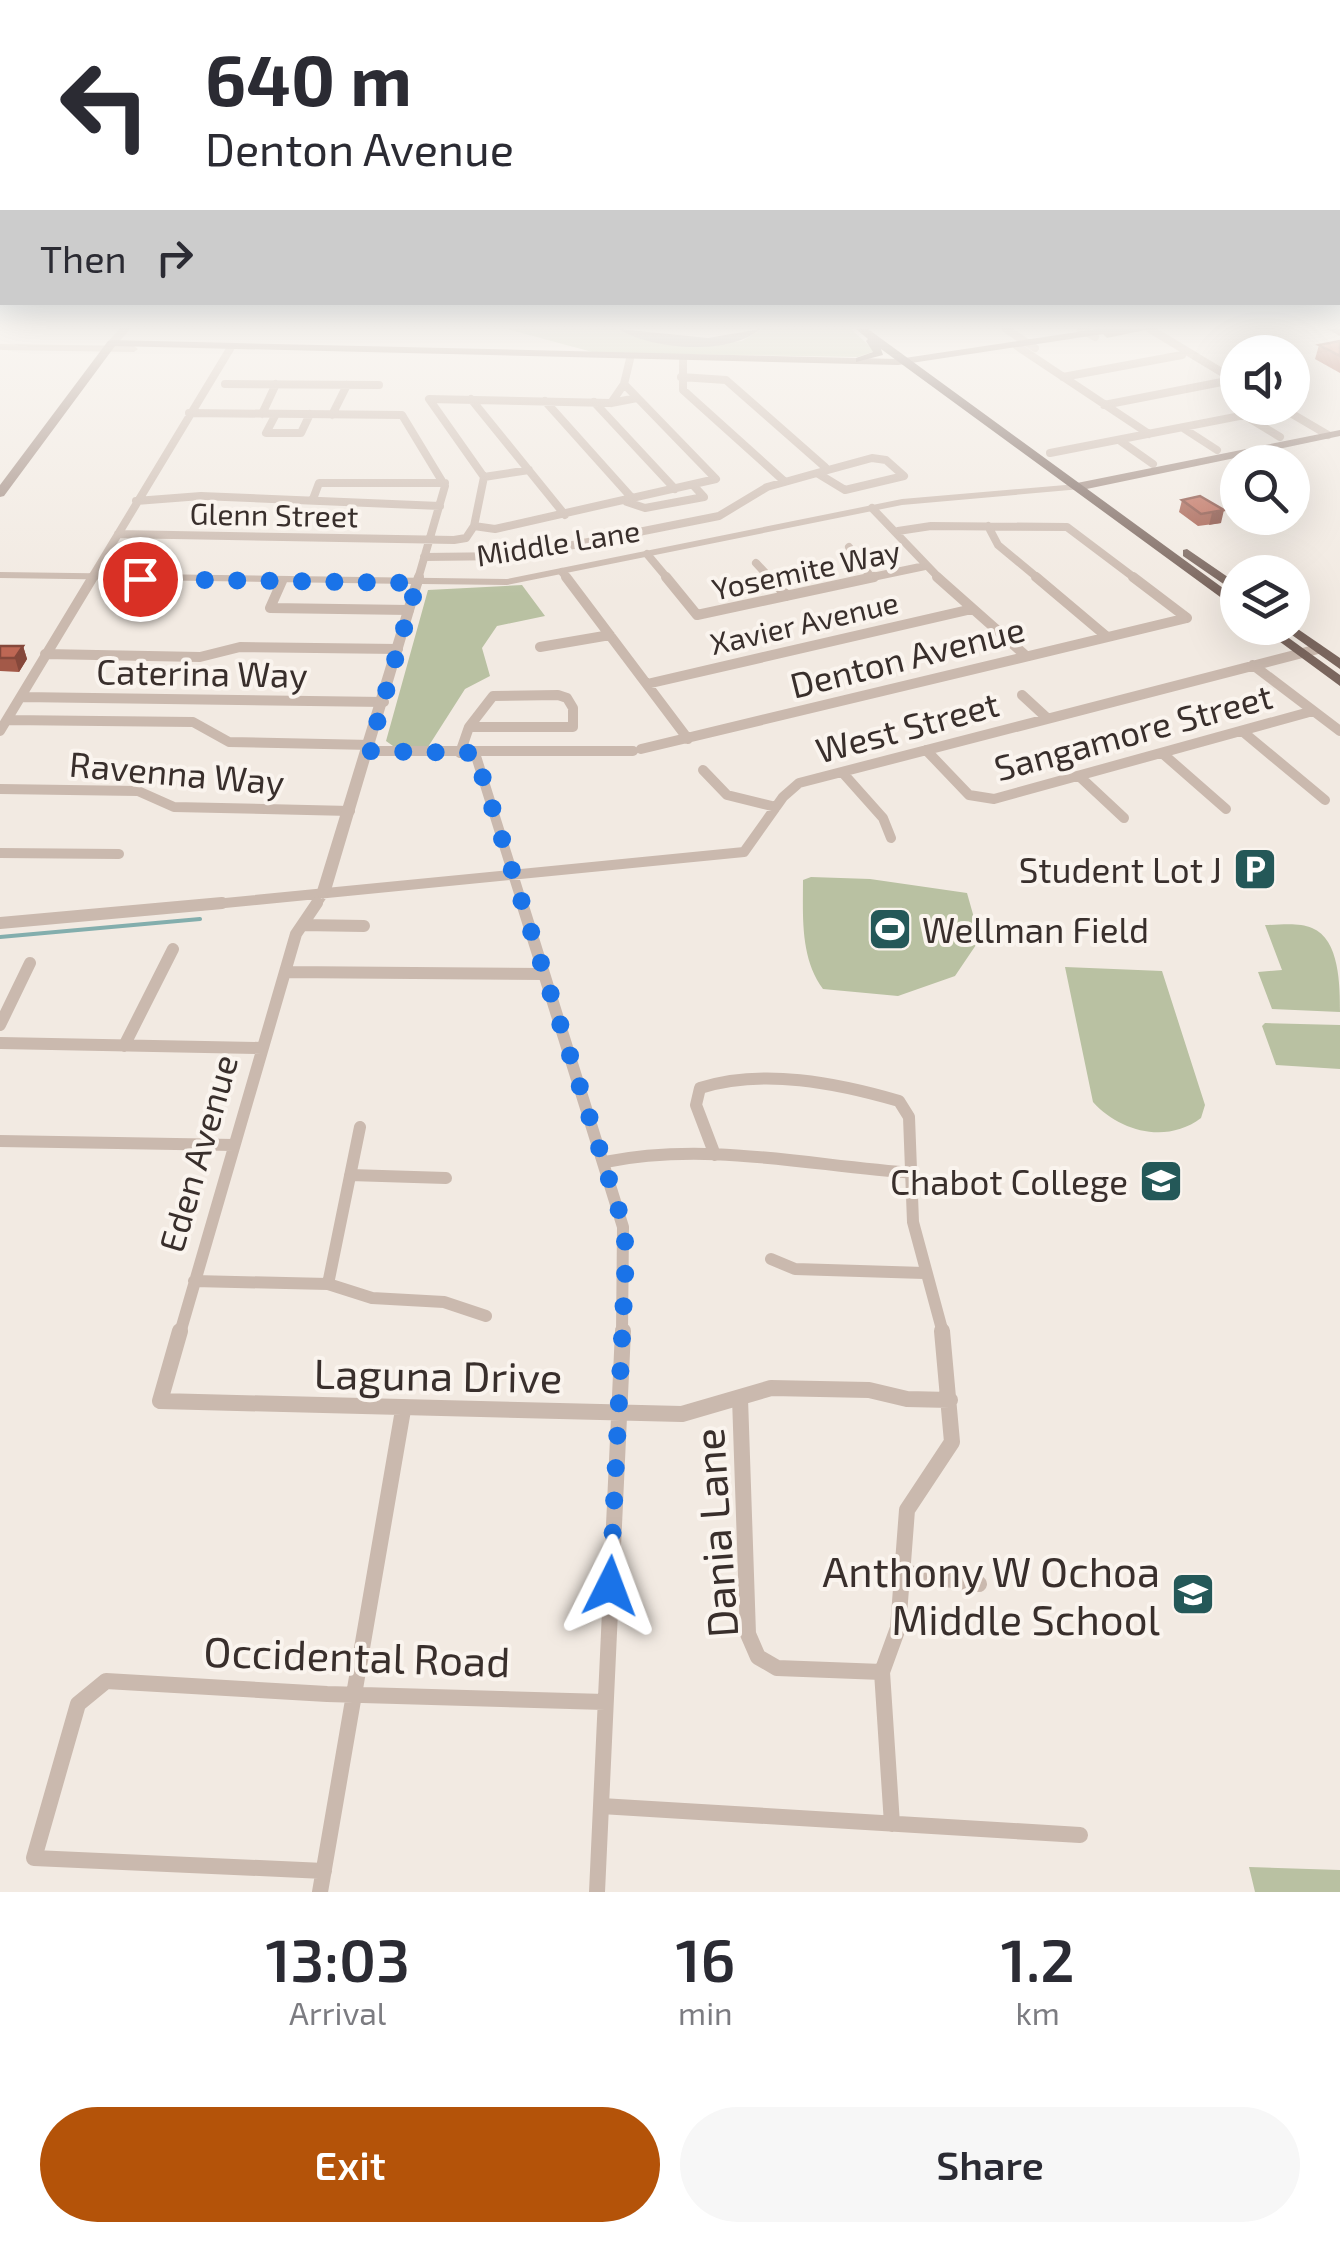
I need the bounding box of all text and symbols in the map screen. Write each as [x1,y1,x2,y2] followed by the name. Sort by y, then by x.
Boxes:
[205,36,412,120] text: 640 m
[40,40,170,170] icon: left
[205,121,514,175] text: Denton Avenue
[147,230,202,285] icon: right
[40,235,127,281] text: Then
[1220,335,1310,645] map controls
[1220,335,1310,425] button: sound
[1220,445,1310,535] button: search
[189,495,359,533] street label: Glenn Street
[474,511,642,573] street label: Middle Lane
[709,531,904,607] street label: Yosemite Way
[98,537,183,622] pin
[113,552,168,607] icon: arrive
[1220,555,1310,645] button: layers
[706,583,902,661] street label: Xavier Avenue
[785,607,1029,705] street label: Denton Avenue
[96,649,308,695] street label: Caterina Way
[990,674,1276,788] street label: Sangamore Street
[811,681,1003,771] street label: West Street
[68,742,286,802] street label: Ravenna Way
[1232,846,1278,892] parking icon: Student Lot J
[1019,848,1222,890] place label: Student Lot J
[867,906,913,952] sports icon: Wellman Field
[922,908,1149,950] place label: Wellman Field
[149,1050,245,1256] street label: Eden Avenue
[1138,1158,1184,1204] school or university icon: Chabot College
[890,1160,1128,1202] place label: Chabot College
[313,1347,563,1401] street label: Laguna Drive
[682,1427,746,1639] street label: Dania Lane
[558,1534,662,1638] position arrow
[822,1545,1161,1643] place label: Anthony W Ochoa Middle School
[1170,1571,1216,1617] school or university icon: Anthony W Ochoa Middle School
[203,1625,511,1685] street label: Occidental Road
[265,1922,410,1994] text: 13:03
[675,1922,735,1994] text: 16
[1001,1922,1075,1994] text: 1.2
[289,1993,386,2031] text: Arrival
[678,1993,733,2031] text: min
[1016,1993,1060,2031] text: km
[40,2107,660,2222] button: Exit
[680,2107,1300,2222] button: Share

